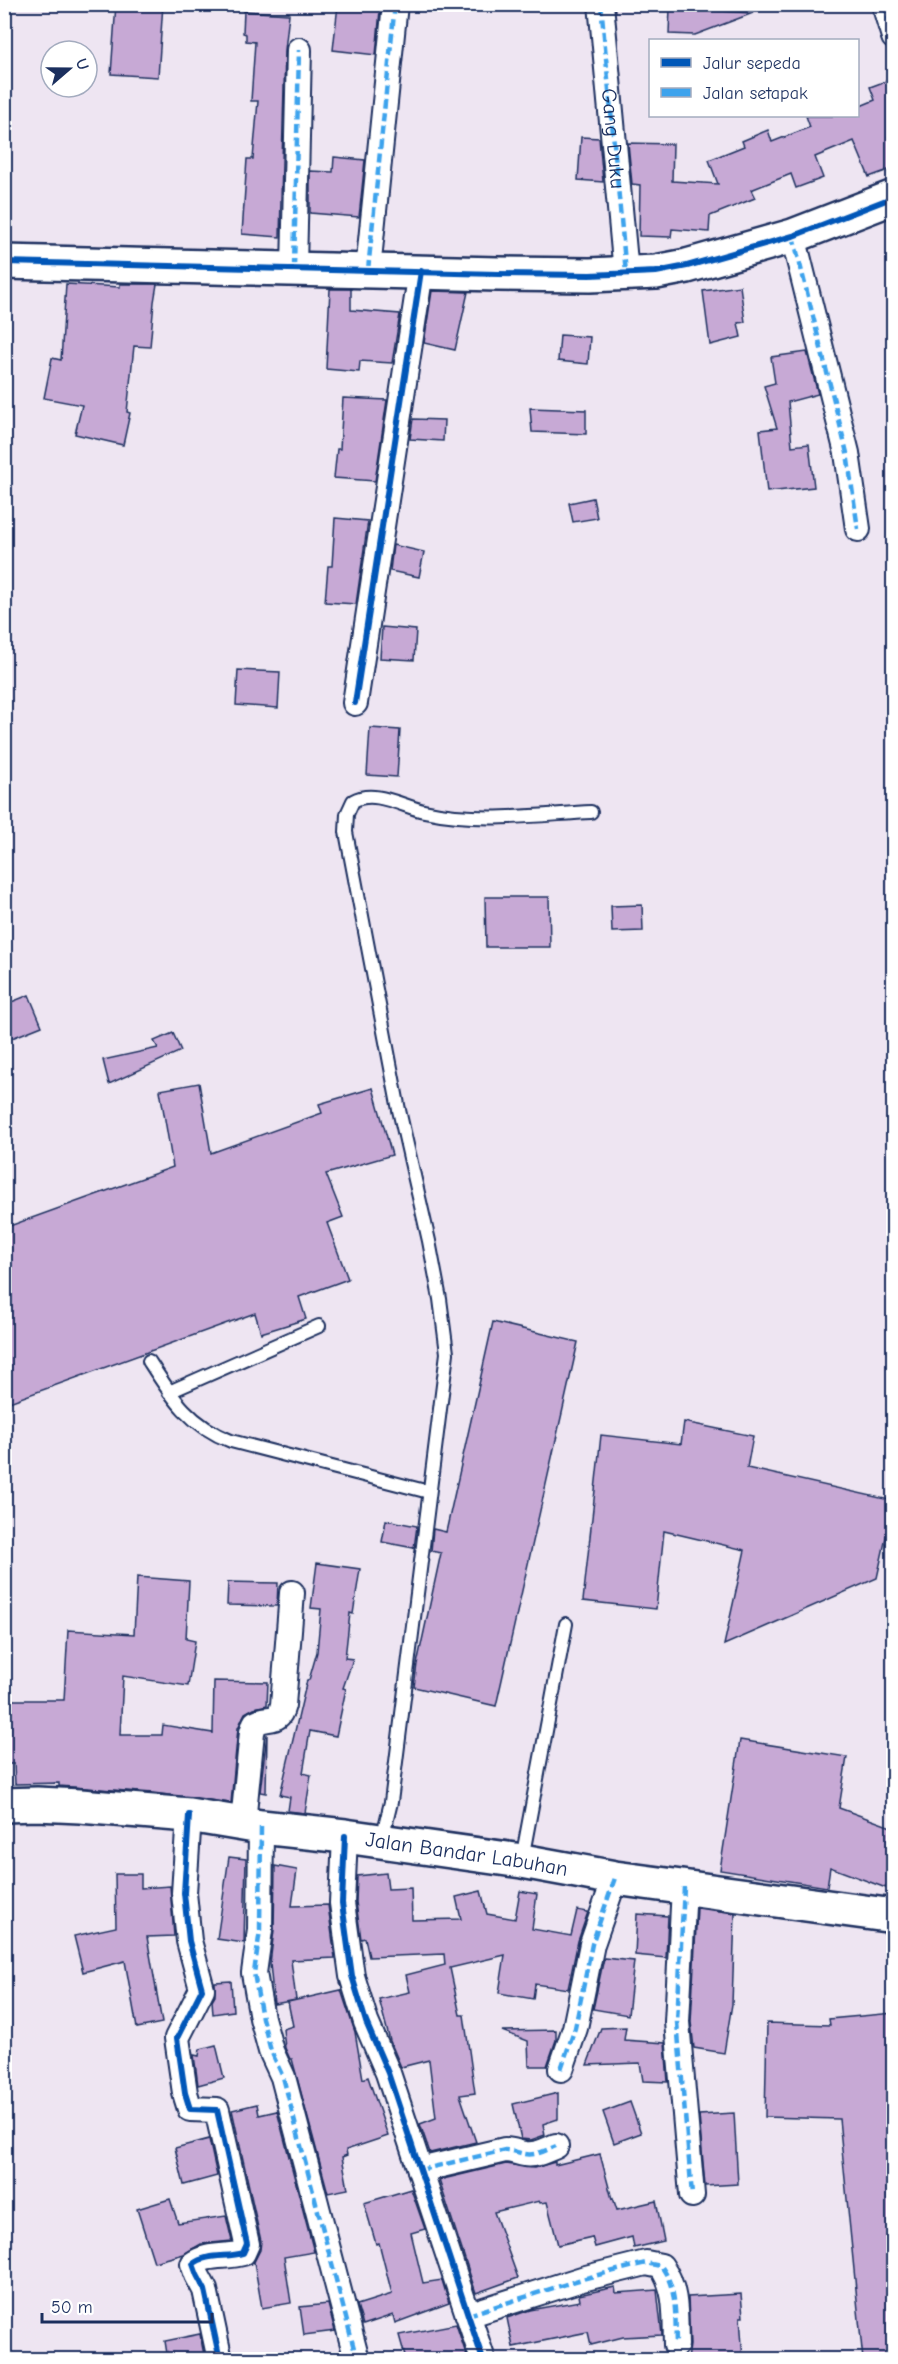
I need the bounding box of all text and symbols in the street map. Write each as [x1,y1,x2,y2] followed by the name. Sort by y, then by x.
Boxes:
[39,39,99,99] north arrow
[649,39,859,117] legend
[703,53,801,74] text: Jalur sepeda
[72,56,92,72] text: U
[703,83,808,104] text: Jalan setapak
[597,87,630,190] street label: Gang Duku
[364,1827,570,1881] street label: Jalan Bandar Labuhan
[42,2286,212,2324] scale bar
[51,2297,93,2318] text: 50 m

